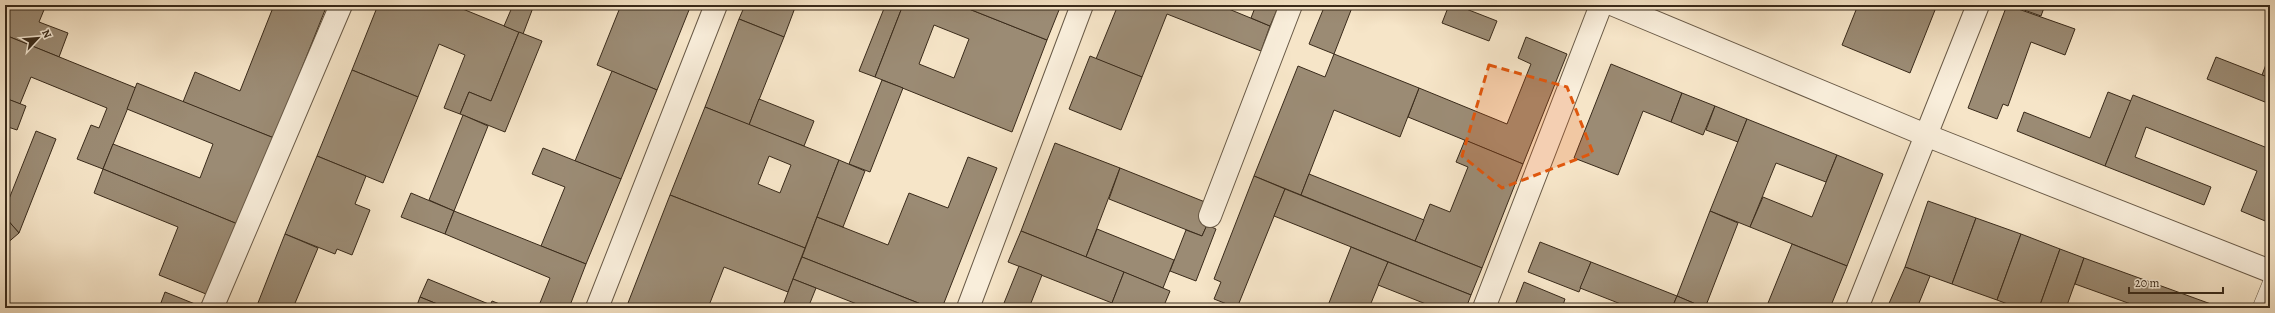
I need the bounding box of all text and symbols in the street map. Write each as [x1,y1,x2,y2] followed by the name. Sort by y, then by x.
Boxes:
[18,18,58,58] north arrow
[38,27,55,41] text: N
[2129,269,2223,295] scale bar
[2135,275,2159,291] text: 20 m

